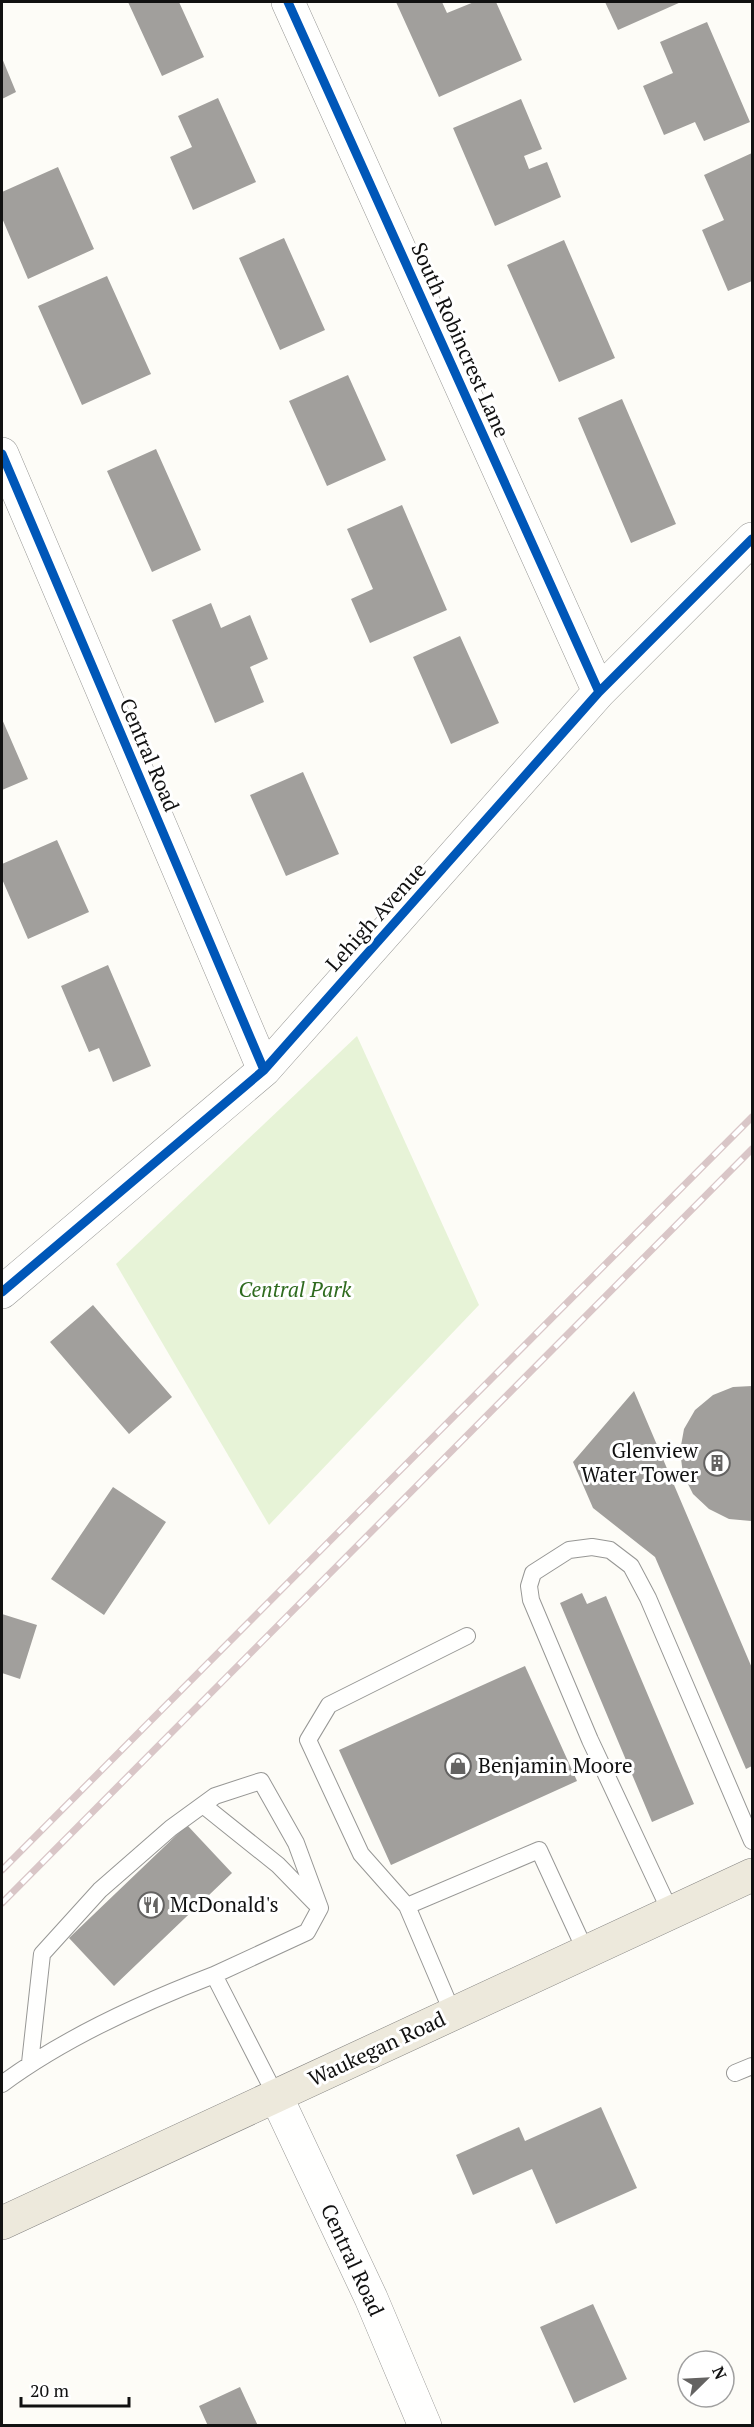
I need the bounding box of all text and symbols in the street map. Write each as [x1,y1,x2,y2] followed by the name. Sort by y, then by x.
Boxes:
[405,238,517,441] street label: South Robincrest Lane
[113,694,187,816] street label: Central Road
[319,856,432,977] street label: Lehigh Avenue
[239,1275,352,1303] park label: Central Park
[581,1436,699,1488] place label: Glenview Water Tower
[702,1448,732,1478] building icon: Glenview Water Tower
[443,1751,473,1781] shop icon: Benjamin Moore
[478,1751,633,1779] place label: Benjamin Moore
[136,1890,166,1920] restaurant icon: McDonald's
[170,1890,279,1918] place label: McDonald's
[304,2004,450,2092] street label: Waukegan Road
[315,2199,391,2321] street label: Central Road
[676,2349,736,2409] north arrow
[707,2363,732,2383] text: N
[21,2370,129,2408] scale bar
[30,2378,70,2402] text: 20 m

